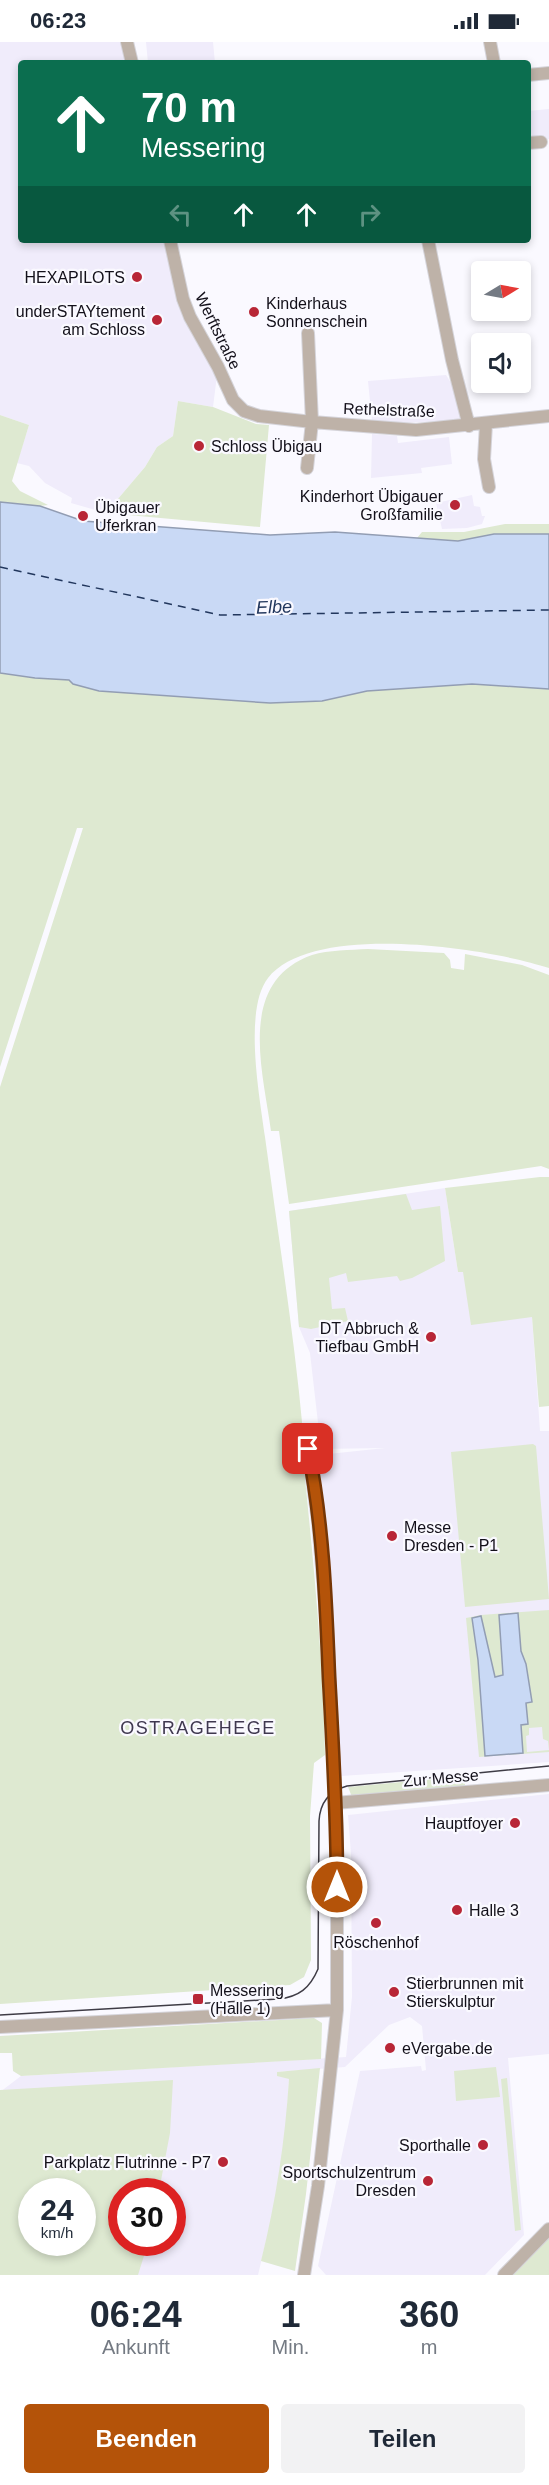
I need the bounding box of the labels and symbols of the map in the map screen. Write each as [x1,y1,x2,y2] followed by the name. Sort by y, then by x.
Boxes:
[471,261,531,321] north arrow
[25,269,125,286] place label: HEXAPILOTS
[130,270,144,284] marker: HEXAPILOTS
[192,290,244,372] street label: Werftstraße
[266,295,367,330] place label: Kinderhaus Sonnenschein
[16,303,146,338] place label: underSTAYtement am Schloss
[247,305,261,319] marker: Kinderhaus Sonnenschein
[150,313,164,327] marker: underSTAYtement am Schloss
[343,400,435,420] street label: Rethelstraße
[211,438,322,455] place label: Schloss Übigau
[192,439,206,453] marker: Schloss Übigau
[300,488,444,523] place label: Kinderhort Übigauer Großfamilie
[448,498,462,512] marker: Kinderhort Übigauer Großfamilie
[95,499,161,534] place label: Übigauer Uferkran
[76,509,90,523] marker: Übigauer Uferkran
[256,596,292,618] water label: Elbe
[316,1320,419,1355] place label: DT Abbruch & Tiefbau GmbH
[424,1330,438,1344] marker: DT Abbruch & Tiefbau GmbH
[282,1423,333,1474] pin
[404,1519,498,1554] place label: Messe Dresden - P1
[385,1529,399,1543] marker: Messe Dresden - P1
[120,1718,276,1738] district label: OSTRAGEHEGE
[403,1766,479,1790] street label: Zur Messe
[425,1815,504,1832] place label: Hauptfoyer
[508,1816,522,1830] marker: Hauptfoyer
[305,1855,369,1919] position arrow
[469,1902,519,1919] place label: Halle 3
[450,1903,464,1917] marker: Halle 3
[369,1916,383,1930] marker: Röschenhof
[333,1934,419,1951] place label: Röschenhof
[406,1975,524,2010] place label: Stierbrunnen mit Stierskulptur
[210,1982,284,2017] place label: Messering (Halle 1)
[387,1985,401,1999] marker: Stierbrunnen mit Stierskulptur
[191,1992,205,2006] marker: Messering (Halle 1)
[402,2040,493,2057] place label: eVergabe.de
[383,2041,397,2055] marker: eVergabe.de
[399,2137,471,2154] place label: Sporthalle
[476,2138,490,2152] marker: Sporthalle
[44,2154,211,2171] place label: Parkplatz Flutrinne - P7
[216,2155,230,2169] marker: Parkplatz Flutrinne - P7
[283,2164,416,2199] place label: Sportschulzentrum Dresden
[421,2174,435,2188] marker: Sportschulzentrum Dresden
[108,2178,186,2256] speed limit sign: 30

